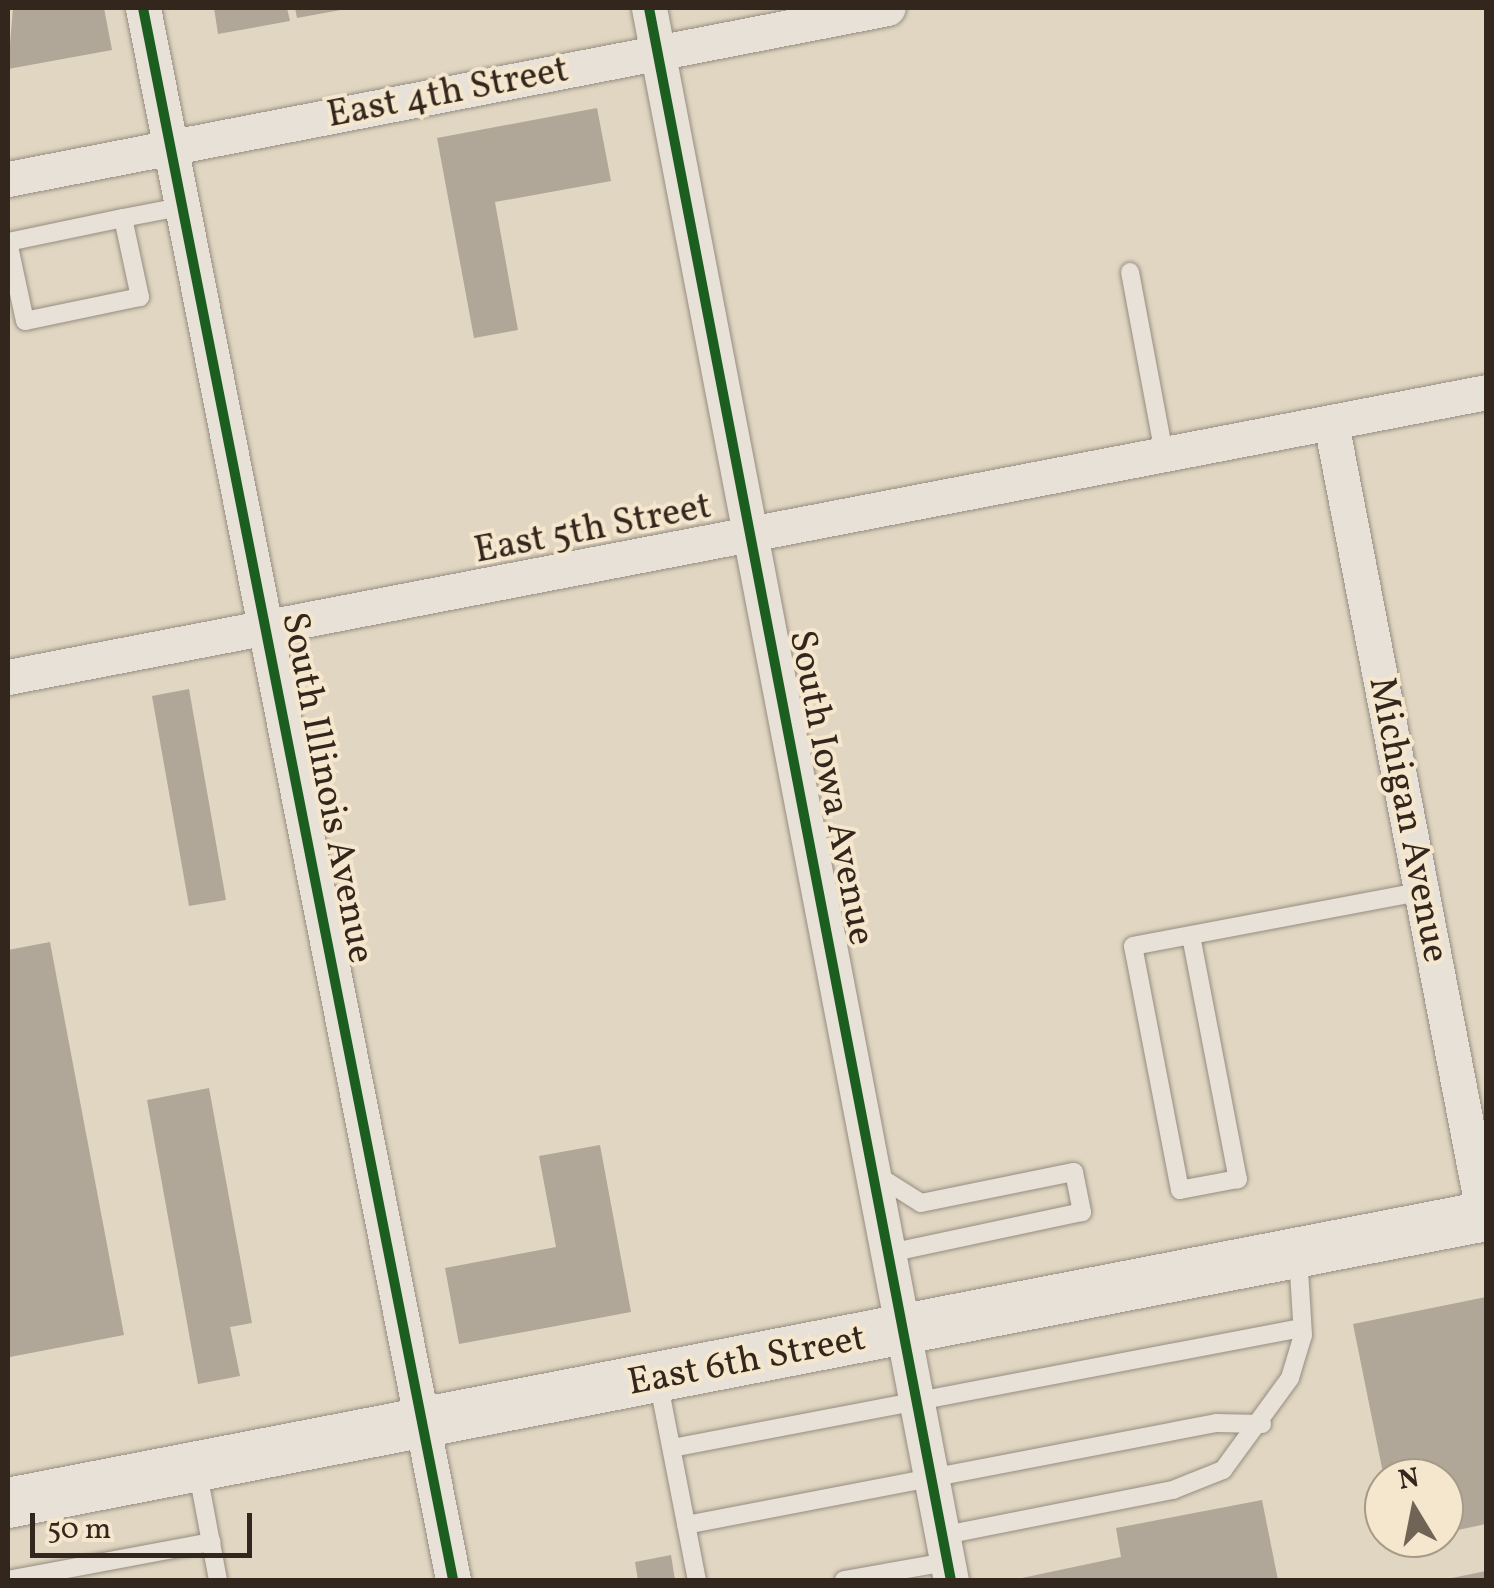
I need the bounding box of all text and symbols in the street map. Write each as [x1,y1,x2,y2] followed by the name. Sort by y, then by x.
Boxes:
[323,48,573,140] street label: East 4th Street
[471,485,715,575] street label: East 5th Street
[270,609,382,967] street label: South Illinois Avenue
[777,627,883,949] street label: South Iowa Avenue
[1357,673,1457,967] street label: Michigan Avenue
[624,1317,870,1407] street label: East 6th Street
[1364,1458,1464,1558] north arrow
[1396,1459,1422,1501] text: N
[35,1493,258,1555] scale bar
[47,1509,111,1551] text: 50 m

